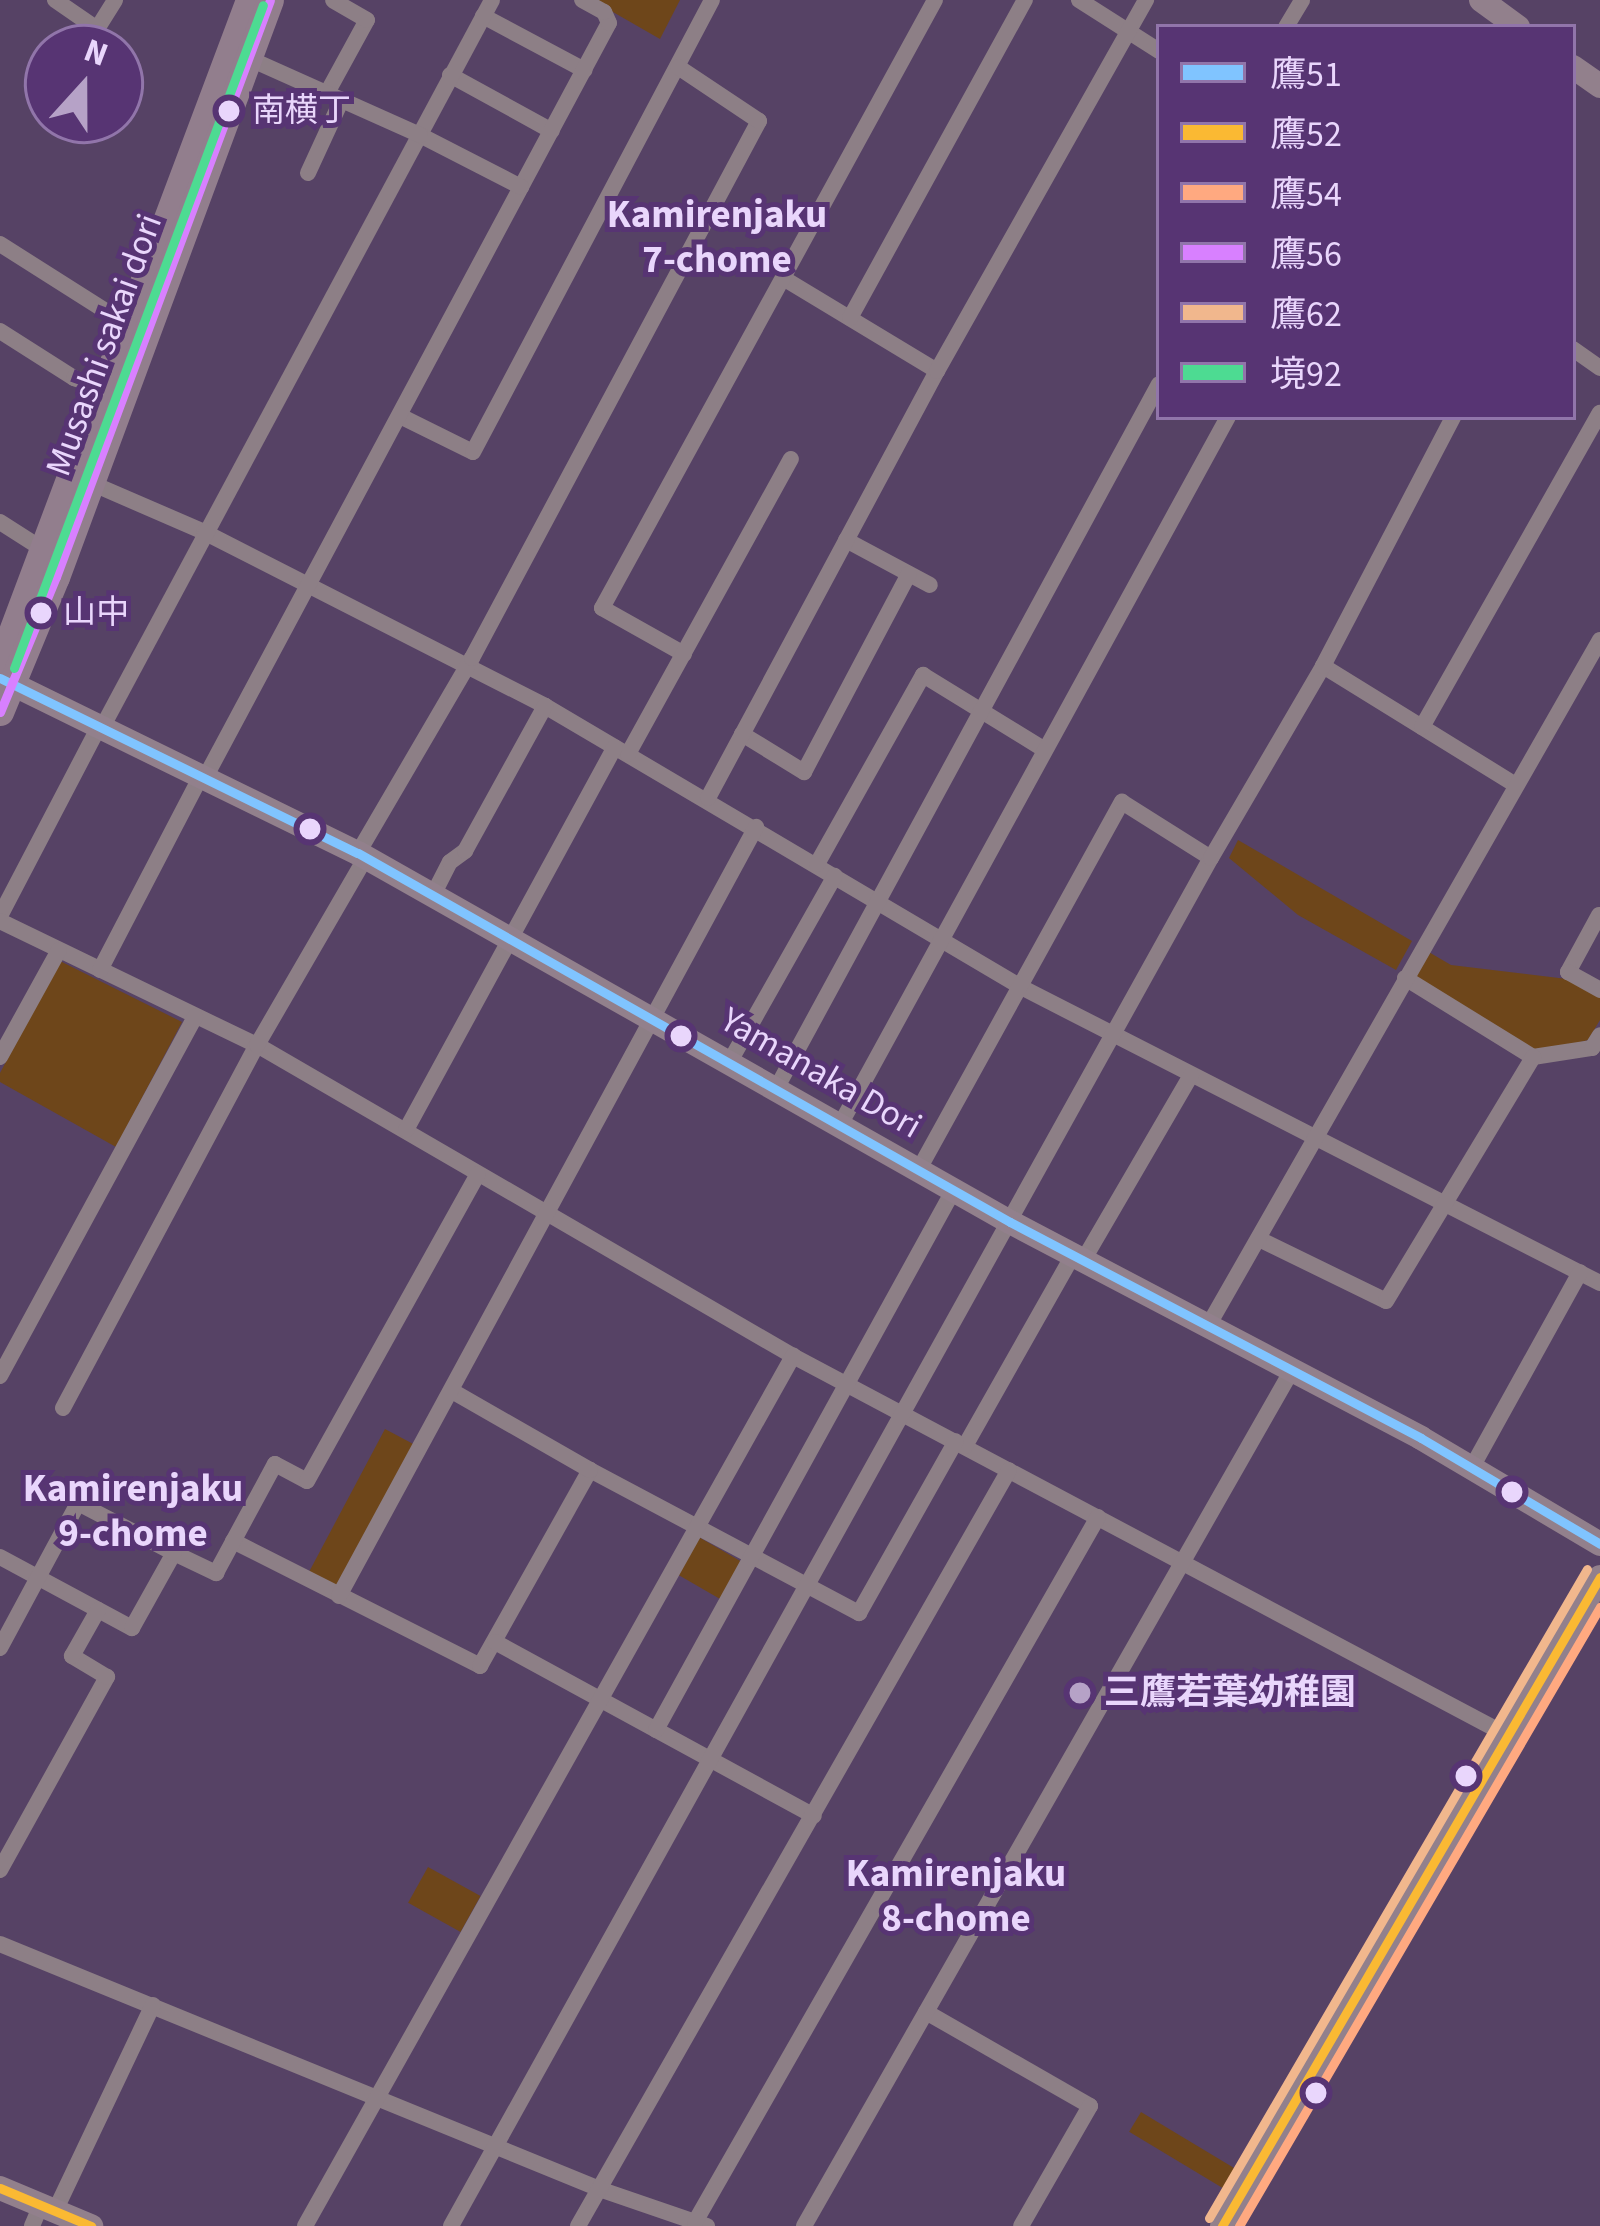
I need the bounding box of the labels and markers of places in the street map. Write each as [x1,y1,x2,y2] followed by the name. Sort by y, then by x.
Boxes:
[252,91,351,131] place label: 南横丁
[218,100,240,122] marker: 南横丁
[63,593,129,633] place label: 山中
[30,602,52,624] marker: 山中
[299,818,321,840] unlabelled marker
[670,1025,692,1047] unlabelled marker
[1501,1481,1523,1503] unlabelled marker
[1104,1671,1356,1715] place label: 三鷹若葉幼稚園
[1067,1680,1093,1706] marker: 三鷹若葉幼稚園
[1455,1765,1477,1787] unlabelled marker
[1305,2082,1327,2104] unlabelled marker

